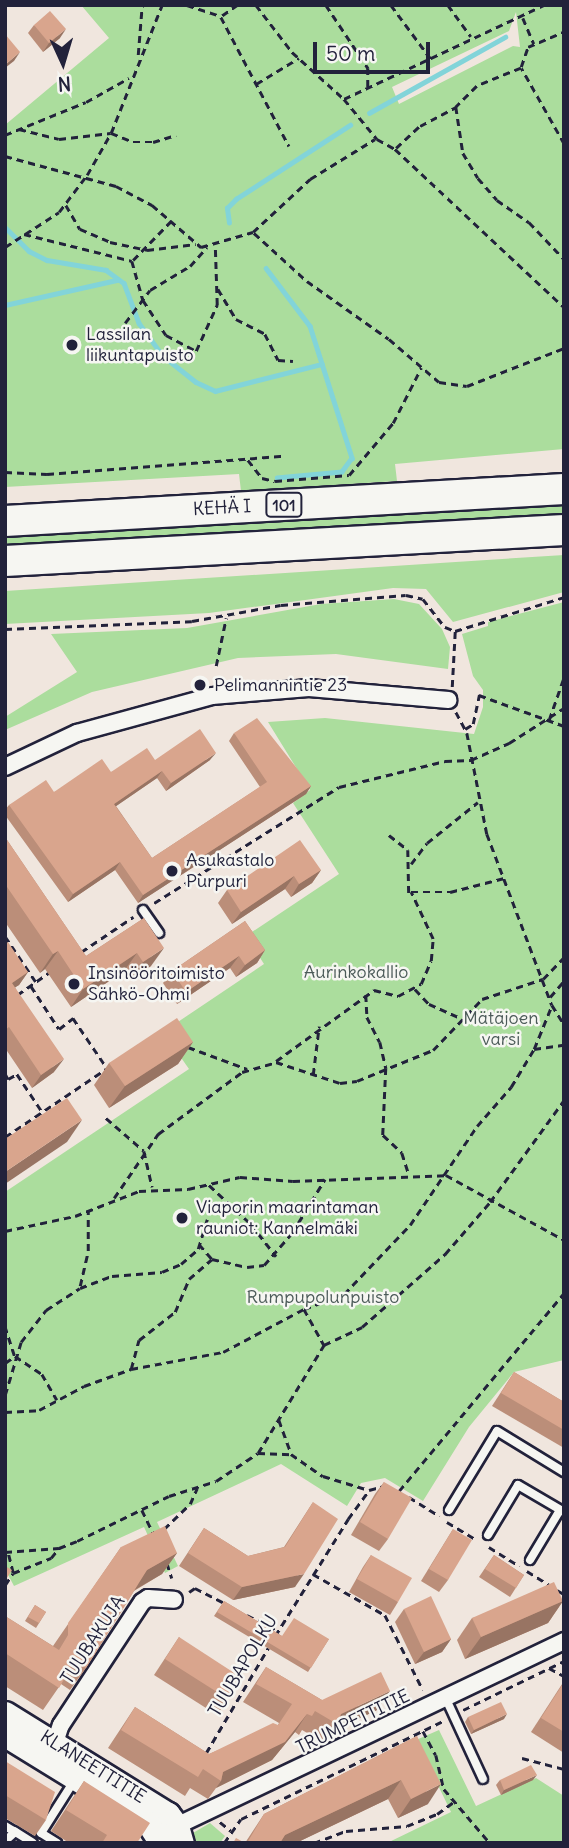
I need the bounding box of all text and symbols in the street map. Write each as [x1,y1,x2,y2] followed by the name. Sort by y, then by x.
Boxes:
[28,28,98,98] north arrow
[317,28,434,72] scale bar
[326,40,375,67] text: 50 m
[57,72,72,96] text: N
[86,324,194,366] place label: Lassilan liikuntapuisto
[64,337,80,353] marker: Lassilan liikuntapuisto
[265,492,303,518] road number: 101
[192,496,252,520] street label: KEHÄ I
[214,674,347,696] place label: Pelimannintie 23
[192,677,208,693] marker: Pelimannintie 23
[186,850,274,892] place label: Asukastalo Purpuri
[164,863,180,879] marker: Asukastalo Purpuri
[304,961,408,983] park label: Aurinkokallio
[88,963,225,1006] place label: Insinööritoimisto Sähkö-Ohmi
[66,976,82,992] marker: Insinööritoimisto Sähkö-Ohmi
[463,1008,539,1050] park label: Mätäjoen varsi
[196,1197,379,1240] place label: Viaporin maarintaman rauniot: Kannelmäki
[174,1210,190,1226] marker: Viaporin maarintaman rauniot: Kannelmäki
[247,1286,399,1308] park label: Rumpupolunpuisto
[56,1592,130,1688] street label: TUUBAKUJA
[204,1611,282,1721] street label: TUUBAPOLKU
[293,1685,413,1759] street label: TRUMPETTITIE
[36,1726,150,1808] street label: KLANEETTITIE

